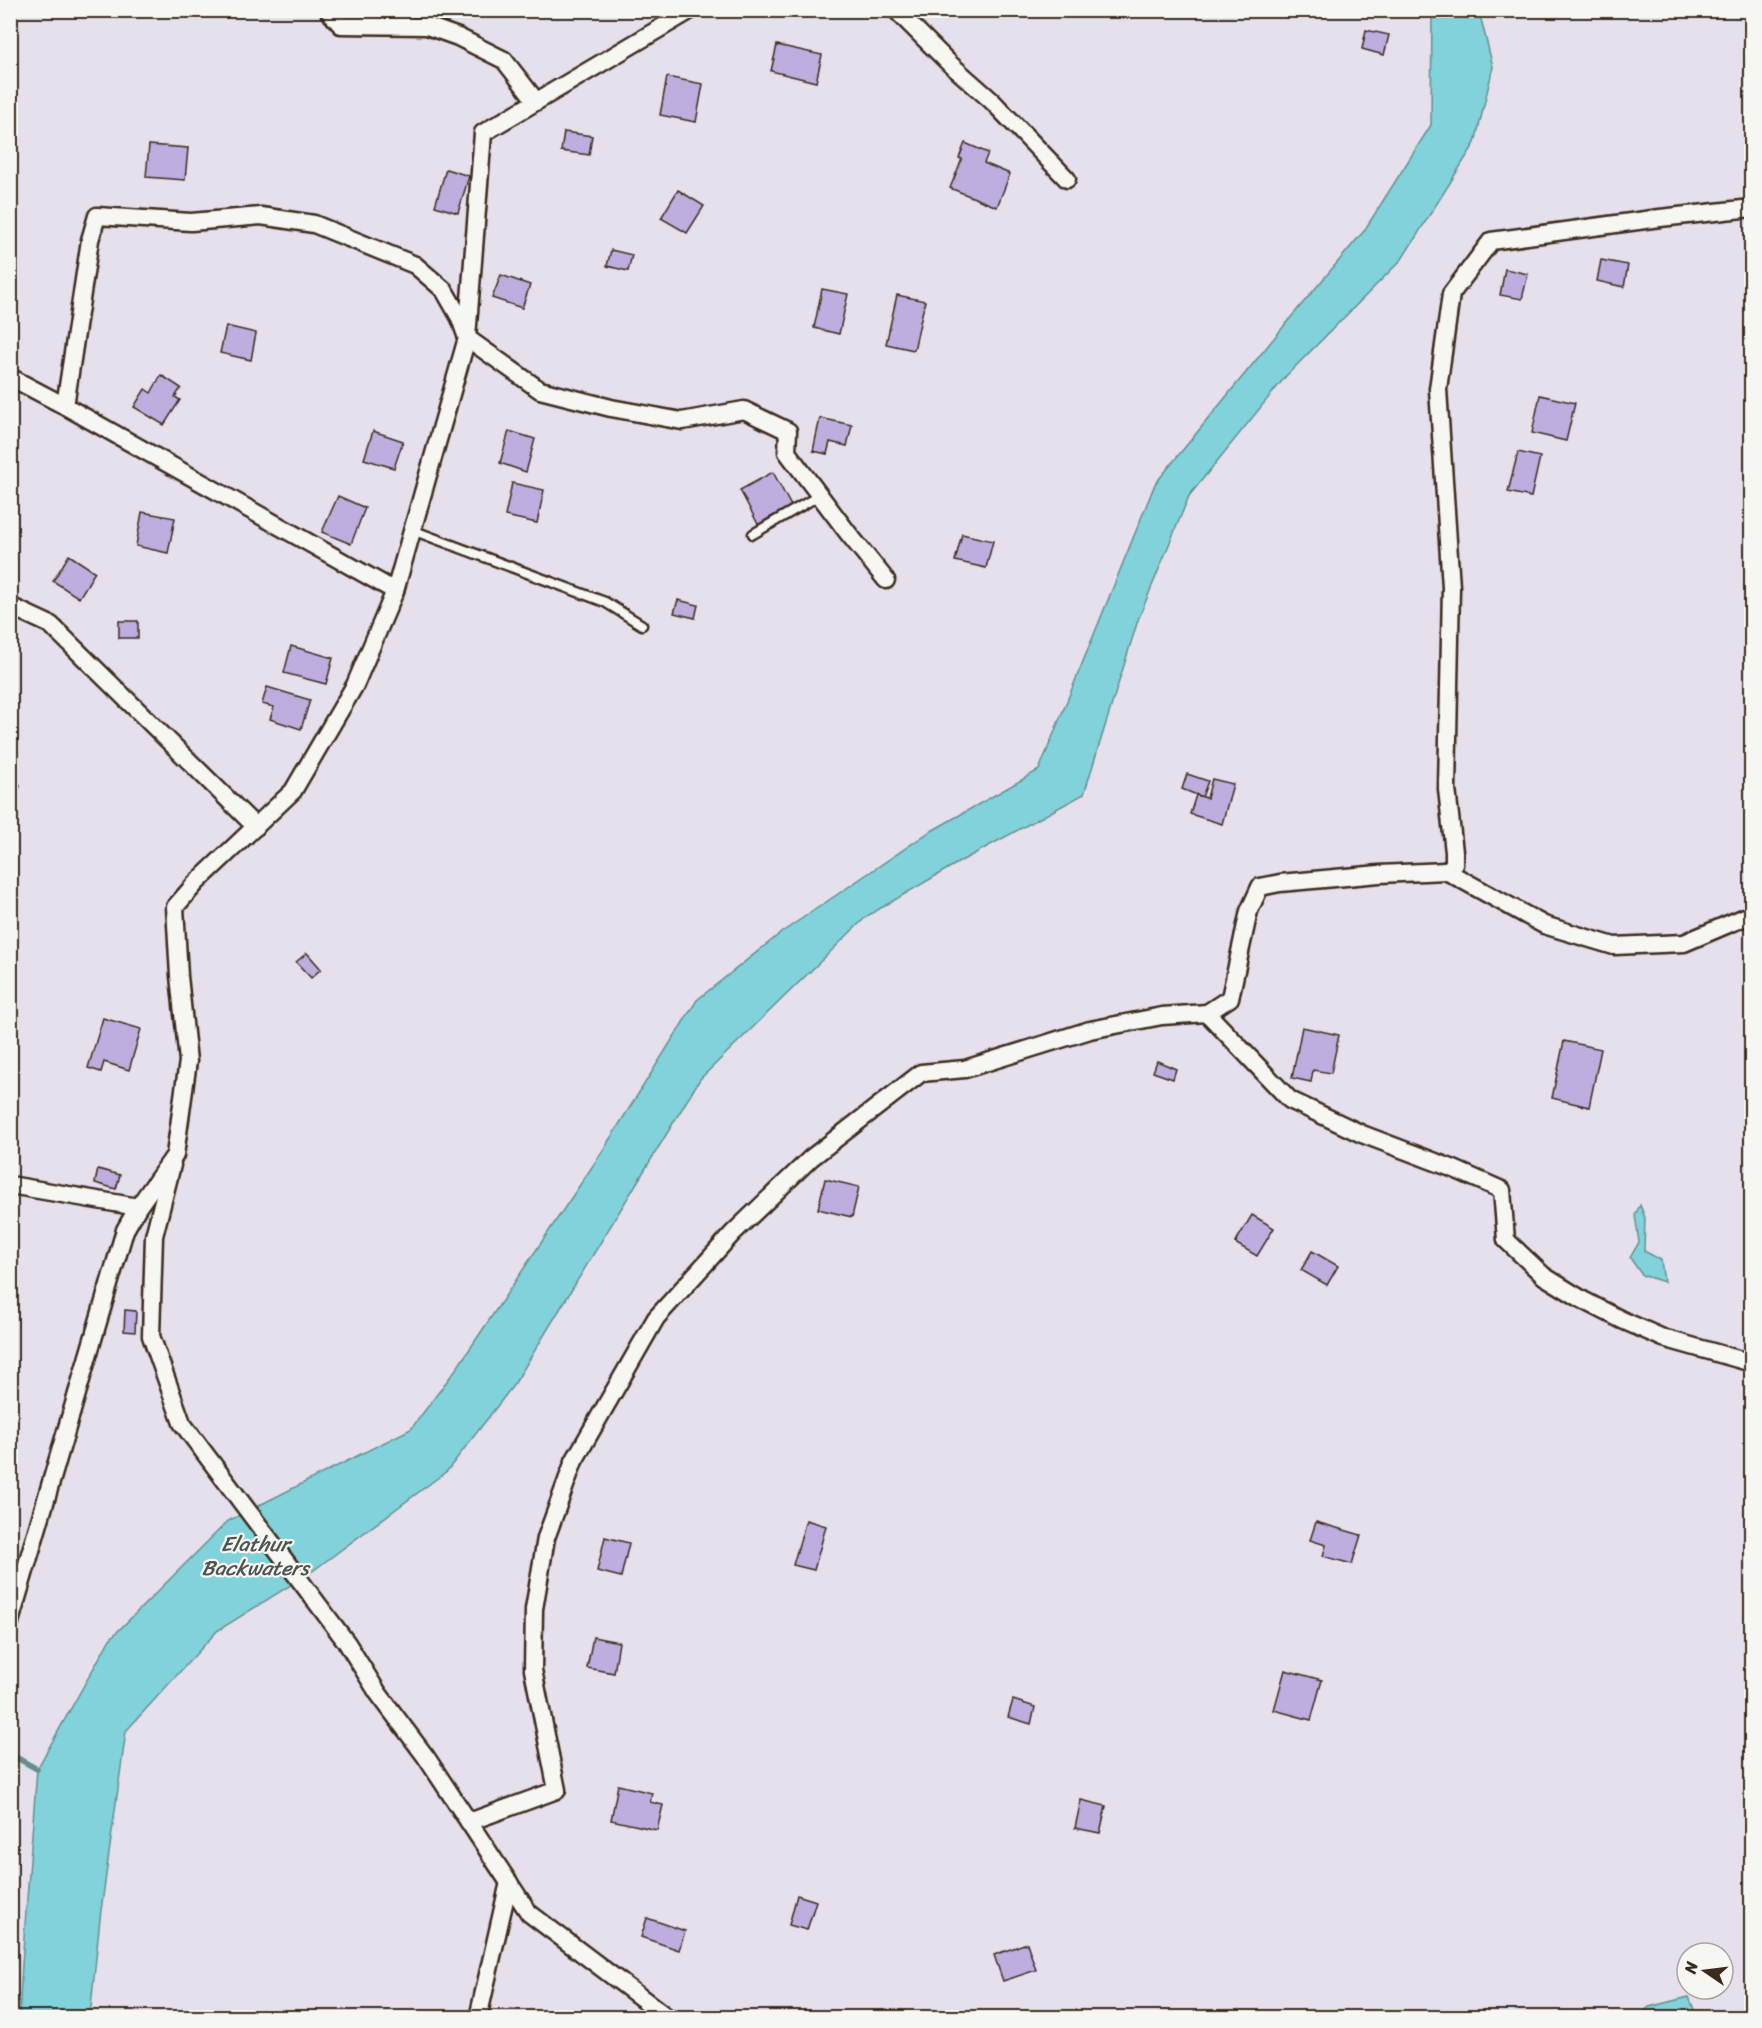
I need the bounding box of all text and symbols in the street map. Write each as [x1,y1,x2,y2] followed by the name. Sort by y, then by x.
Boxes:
[202,1525,311,1587] water label: Elathur Backwaters
[1675,1941,1735,2001] north arrow
[1675,1958,1707,1977] text: N

